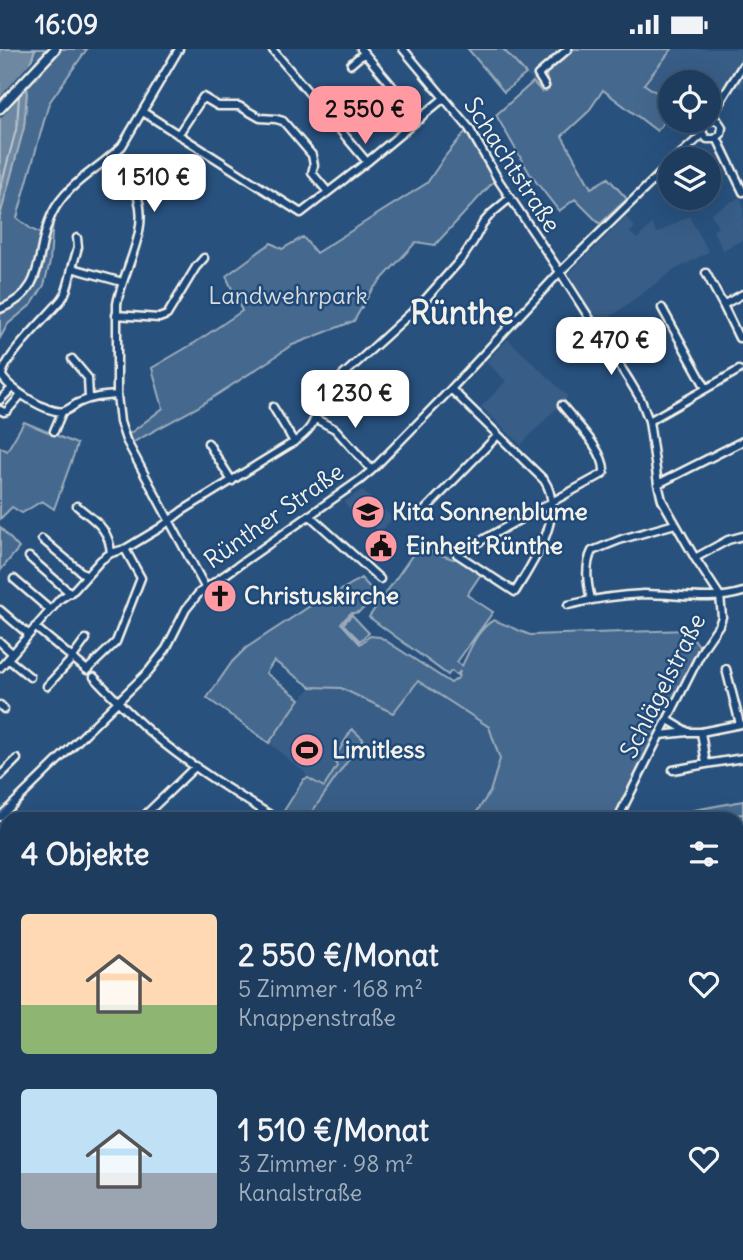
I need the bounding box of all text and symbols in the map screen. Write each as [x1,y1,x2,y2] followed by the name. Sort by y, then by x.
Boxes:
[35,8,98,41] text: 16:09
[658,70,721,210] map controls
[658,70,721,133] button: locate
[300,87,430,146] pin: 2 550 €
[458,91,568,238] street label: Schachtstraße
[325,94,405,123] text: 2 550 €
[658,147,721,210] button: layers
[89,155,219,214] pin: 1 510 €
[118,162,190,191] text: 1 510 €
[208,280,368,310] park label: Landwehrpark
[410,292,514,333] district label: Rünthe
[546,317,676,377] pin: 2 470 €
[572,325,650,354] text: 2 470 €
[290,371,420,430] pin: 1 230 €
[317,378,393,407] text: 1 230 €
[198,456,349,574] street label: Rünther Straße
[349,493,387,531] school or university icon: Kita Sonnenblume
[392,496,588,526] place label: Kita Sonnenblume
[362,527,400,565] public building icon: Einheit Rünthe
[406,530,563,560] place label: Einheit Rünthe
[201,577,239,615] church icon: Christuskirche
[244,580,399,610] place label: Christuskirche
[613,608,711,763] street label: Schlägelstraße
[288,731,326,769] sports icon: Limitless
[332,734,425,764] place label: Limitless
[21,835,149,873] text: 4 Objekte
[685,835,723,873] icon: filters
[238,936,439,974] text: 2 550 €/Monat
[77,942,161,1026] icon: home
[685,965,723,1003] icon: heart
[238,974,423,1003] text: 5 Zimmer · 168 m²
[238,1003,396,1032] text: Knappenstraße
[238,1111,429,1149] text: 1 510 €/Monat
[77,1117,161,1201] icon: home
[685,1140,723,1178] icon: heart
[238,1149,414,1178] text: 3 Zimmer · 98 m²
[238,1178,362,1207] text: Kanalstraße

